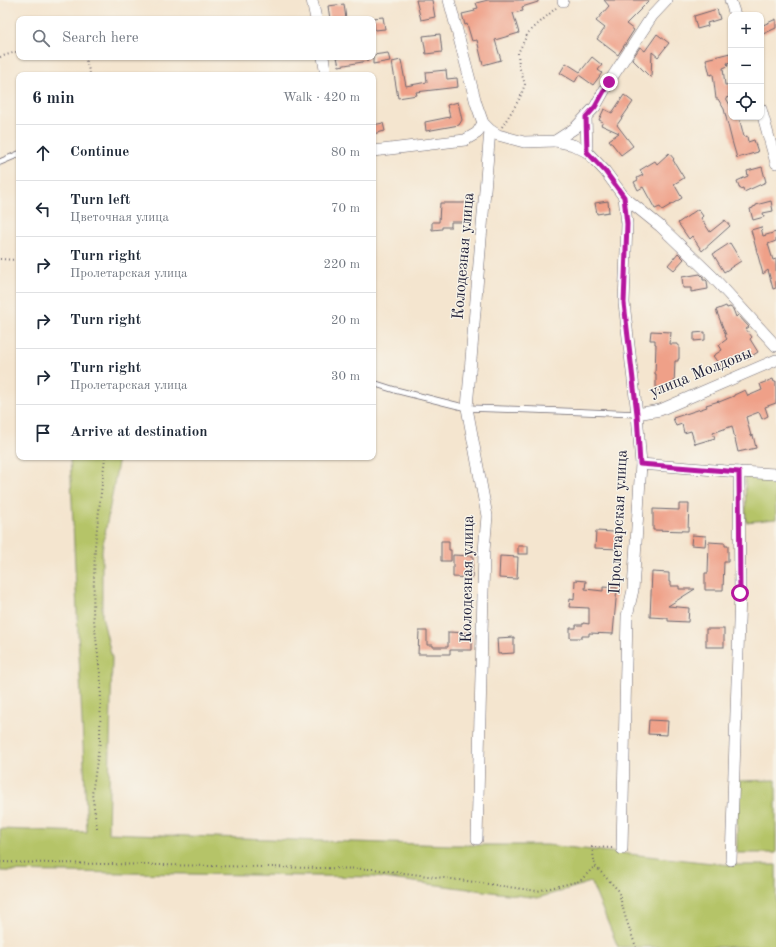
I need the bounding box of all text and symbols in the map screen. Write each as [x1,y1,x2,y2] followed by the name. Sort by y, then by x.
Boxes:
[728,12,764,120] map controls
[728,12,764,48] button: +
[16,16,376,60] search box
[30,27,52,49] icon: search
[62,31,139,46] text: Search here
[728,48,764,84] button: −
[600,73,618,91] route end
[728,84,764,120] button: locate
[32,90,75,107] text: 6 min
[283,91,360,104] text: Walk · 420 m
[32,142,54,164] icon: ahead
[70,145,129,160] text: Continue
[331,146,360,159] text: 80 m
[450,192,478,320] street label: Колодезная улица
[70,193,130,208] text: Turn left
[32,198,54,220] icon: left
[331,202,360,215] text: 70 m
[70,211,169,224] text: Цветочная улица
[70,249,141,264] text: Turn right
[32,254,54,276] icon: right
[323,258,360,271] text: 220 m
[70,267,188,280] text: Пролетарская улица
[32,310,54,332] icon: right
[70,313,141,328] text: Turn right
[331,314,360,327] text: 20 m
[648,345,754,401] street label: улица Молдовы
[70,361,141,376] text: Turn right
[32,366,54,388] icon: right
[331,370,360,383] text: 30 m
[70,379,188,392] text: Пролетарская улица
[32,422,54,444] icon: arrive
[70,425,208,440] text: Arrive at destination
[607,449,631,595] street label: Пролетарская улица
[459,515,477,643] street label: Колодезная улица
[731,584,749,602] route start

